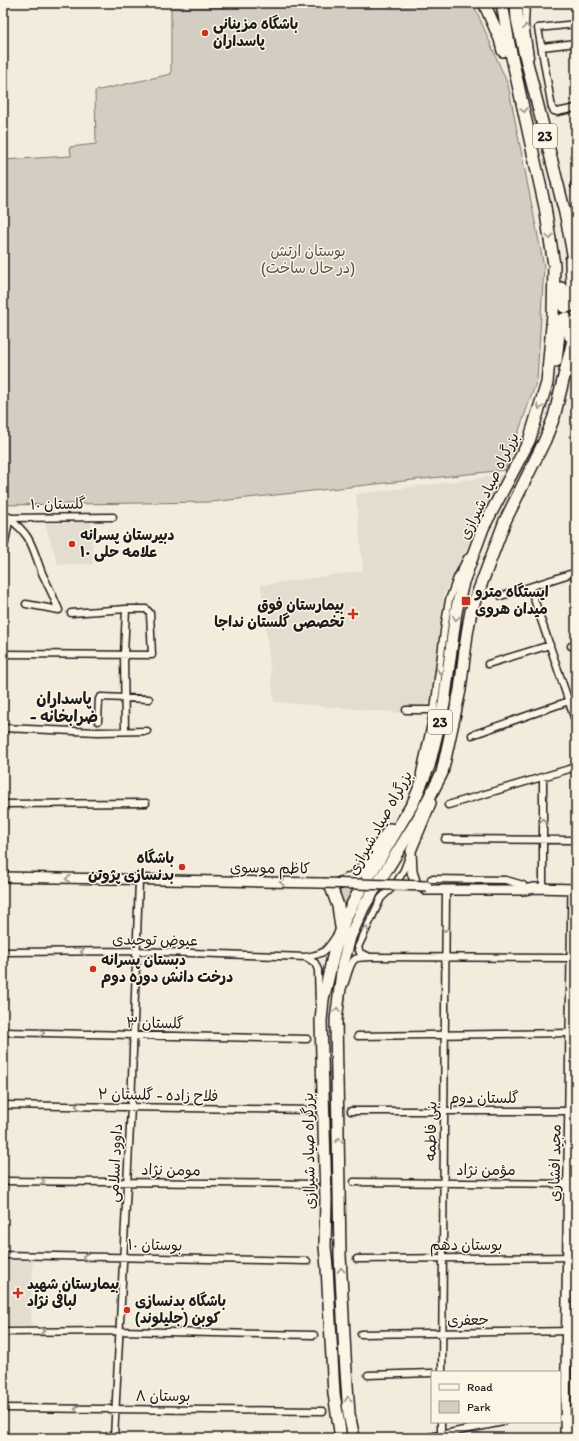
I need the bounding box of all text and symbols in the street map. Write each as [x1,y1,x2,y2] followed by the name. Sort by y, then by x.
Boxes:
[213,14,298,50] place label: باشگاه مزینانی پاسداران
[522,24,531,30] one-way arrow
[200,28,210,38] marker: باشگاه مزینانی پاسداران
[519,107,527,113] one-way arrow
[533,124,557,148] road number: 23
[545,234,554,240] one-way arrow
[261,242,355,277] park label: بوستان ارتش (در حال ساخت)
[536,404,545,411] one-way arrow
[455,430,523,542] street label: بزرگراه صیاد شیرازی
[30,495,86,513] street label: گلستان ۱۰
[80,526,175,562] place label: دبیرستان پسرانه علامه حلی ۱۰
[67,539,77,549] marker: دبیرستان پسرانه علامه حلی ۱۰
[474,582,549,618] place label: ایستگاه مترو میدان هروی
[460,595,472,607] marker: ایستگاه مترو میدان هروی
[214,596,345,632] place label: بیمارستان فوق تخصصی گلستان نداجا
[347,608,359,620] marker: بیمارستان فوق تخصصی گلستان نداجا
[452,615,461,621] one-way arrow
[436,668,445,674] one-way arrow
[30,689,98,726] district label: پاسداران - ضرابخانه
[428,710,452,734] road number: 23
[344,767,416,879] street label: بزرگراه صیاد شیرازی
[539,818,547,824] one-way arrow
[88,848,174,884] place label: باشگاه بدنسازی پژوتن
[230,858,310,881] street label: کاظم موسوی
[177,862,187,872] marker: باشگاه بدنسازی پژوتن
[65,874,71,883] one-way arrow
[279,878,285,887] one-way arrow
[361,925,369,933] one-way arrow
[441,926,449,932] one-way arrow
[112,930,198,950] street label: عیوض توحیدی
[80,948,86,956] one-way arrow
[101,951,233,988] place label: دبستان پسرانه درخت دانش دوره دوم
[88,964,98,974] marker: دبستان پسرانه درخت دانش دوره دوم
[332,1007,341,1013] one-way arrow
[126,1013,184,1033] street label: گلستان ۳
[39,1029,45,1037] one-way arrow
[98,1085,218,1106] street label: فلاح زاده - گلستان ۲
[449,1089,519,1110] street label: گلستان دوم
[299,1092,319,1210] street label: بزرگراه صیاد شیرازی
[421,1101,442,1161] street label: بنی فاطمه
[75,1102,81,1111] one-way arrow
[104,1123,127,1203] street label: داوود اسلامی
[545,1124,565,1202] street label: مجید افشاری
[334,1137,343,1143] one-way arrow
[141,1160,201,1180] street label: مومن نژاد
[456,1161,516,1179] street label: مؤمن نژاد
[39,1177,45,1185] one-way arrow
[128,1236,182,1254] street label: بوستان ۱۰
[430,1236,502,1257] street label: بوستان دهم
[82,1253,88,1261] one-way arrow
[337,1267,345,1273] one-way arrow
[27,1275,119,1310] place label: بیمارستان شهید لبافی نژاد
[12,1287,24,1299] marker: بیمارستان شهید لبافی نژاد
[135,1291,226,1328] place label: باشگاه بدنسازی کوبن (جلیلوند)
[122,1305,132,1315] marker: باشگاه بدنسازی کوبن (جلیلوند)
[447,1311,489,1329] street label: جعفری
[39,1327,45,1335] one-way arrow
[431,1371,561,1423] legend
[467,1380,493,1394] text: Road
[136,1387,190,1405] street label: بوستان ۸
[344,1396,353,1403] one-way arrow
[467,1400,491,1414] text: Park
[74,1405,80,1413] one-way arrow

